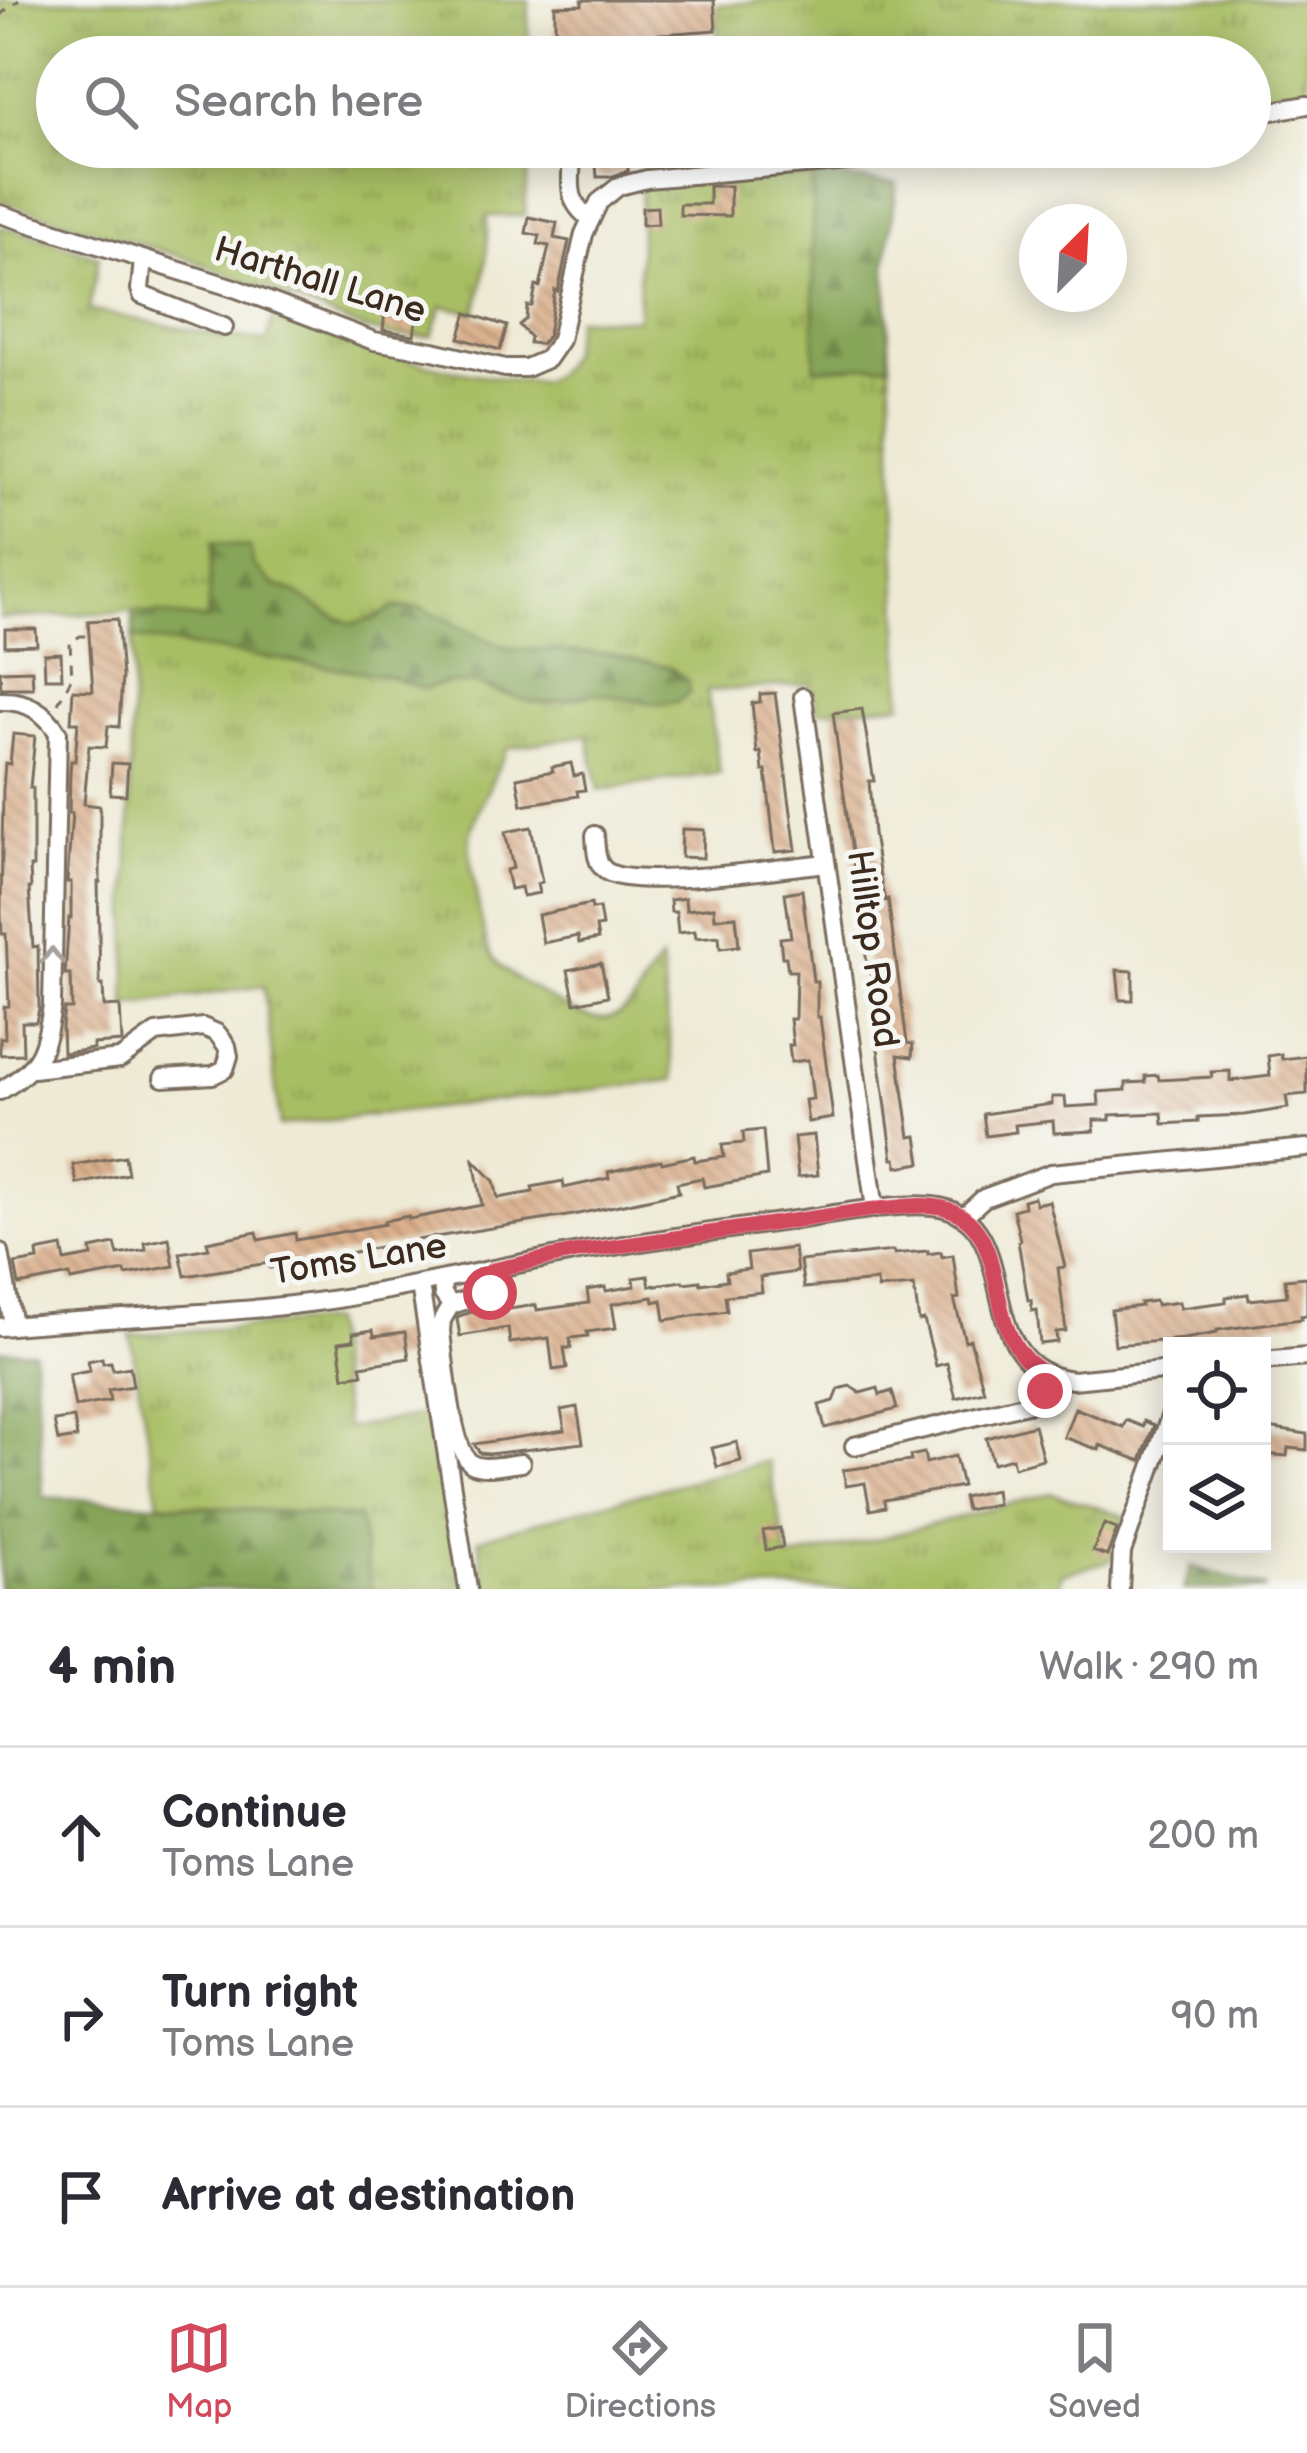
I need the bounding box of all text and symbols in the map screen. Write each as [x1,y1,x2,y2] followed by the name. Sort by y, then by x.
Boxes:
[36,36,1271,168] search box
[78,69,144,135] icon: search
[174,75,423,130] text: Search here
[1019,204,1127,312] north arrow
[209,228,431,334] street label: Harthall Lane
[837,848,907,1050] street label: Hilltop Road
[39,946,65,964] one-way arrow
[268,1225,450,1295] street label: Toms Lane
[463,1266,517,1320] route start
[1163,1337,1271,1553] map controls
[1163,1337,1271,1445] button: locate
[1018,1364,1072,1418] route end
[1163,1445,1271,1553] button: layers
[48,1637,176,1698] text: 4 min
[1039,1644,1259,1691] text: Walk · 290 m
[162,1786,347,1841] text: Continue
[48,1804,114,1870] icon: ahead
[1147,1813,1259,1860] text: 200 m
[162,1841,354,1888] text: Toms Lane
[162,1966,358,2021] text: Turn right
[48,1984,114,2050] icon: right
[1171,1993,1259,2040] text: 90 m
[162,2021,354,2068] text: Toms Lane
[48,2164,114,2230] icon: arrive
[162,2169,575,2224] text: Arrive at destination
[166,2315,232,2427] tab: Map
[565,2315,716,2427] tab: Directions
[1048,2315,1141,2427] tab: Saved

